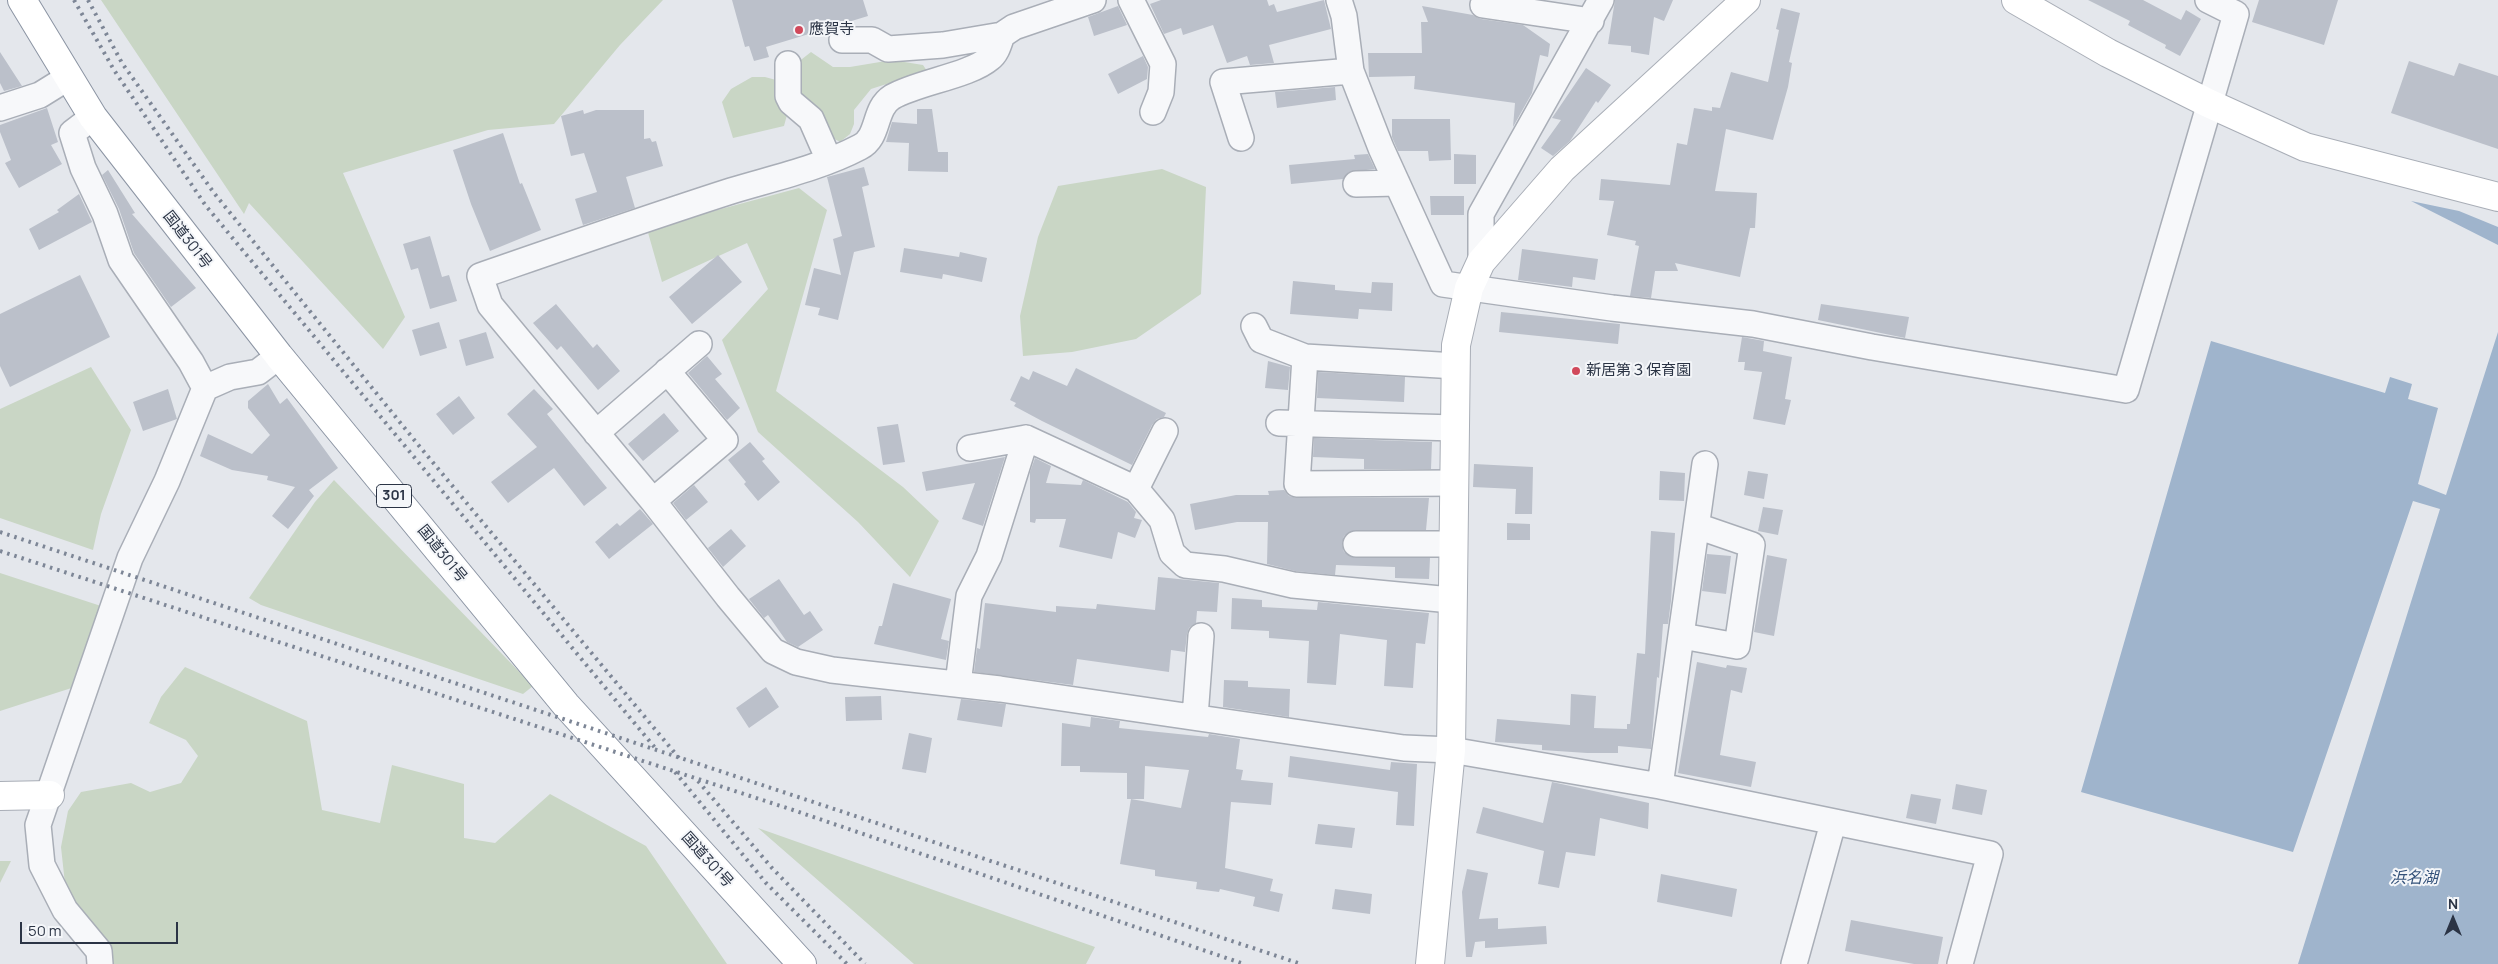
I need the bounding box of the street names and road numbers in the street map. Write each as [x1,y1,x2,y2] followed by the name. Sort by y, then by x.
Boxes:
[159,208,215,272] street label: 国道301号
[376,484,412,508] road number: 301
[414,522,470,586] street label: 国道301号
[677,829,737,891] street label: 国道301号

